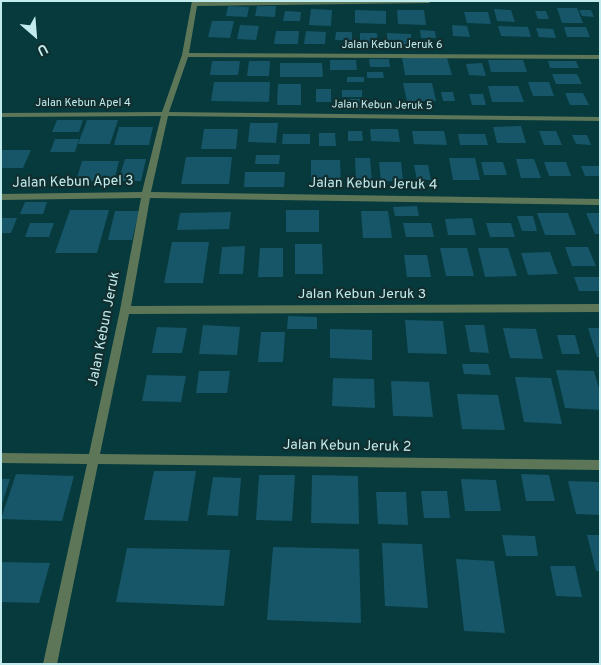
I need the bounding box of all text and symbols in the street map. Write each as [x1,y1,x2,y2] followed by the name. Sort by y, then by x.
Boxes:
[10,10,60,60] north arrow
[34,39,50,59] text: U
[342,39,442,53] street label: Jalan Kebun Jeruk 6
[35,97,131,111] street label: Jalan Kebun Apel 4
[331,99,433,113] street label: Jalan Kebun Jeruk 5
[12,174,134,192] street label: Jalan Kebun Apel 3
[308,175,438,195] street label: Jalan Kebun Jeruk 4
[86,270,124,388] street label: Jalan Kebun Jeruk
[298,287,426,303] street label: Jalan Kebun Jeruk 3
[283,437,411,457] street label: Jalan Kebun Jeruk 2

